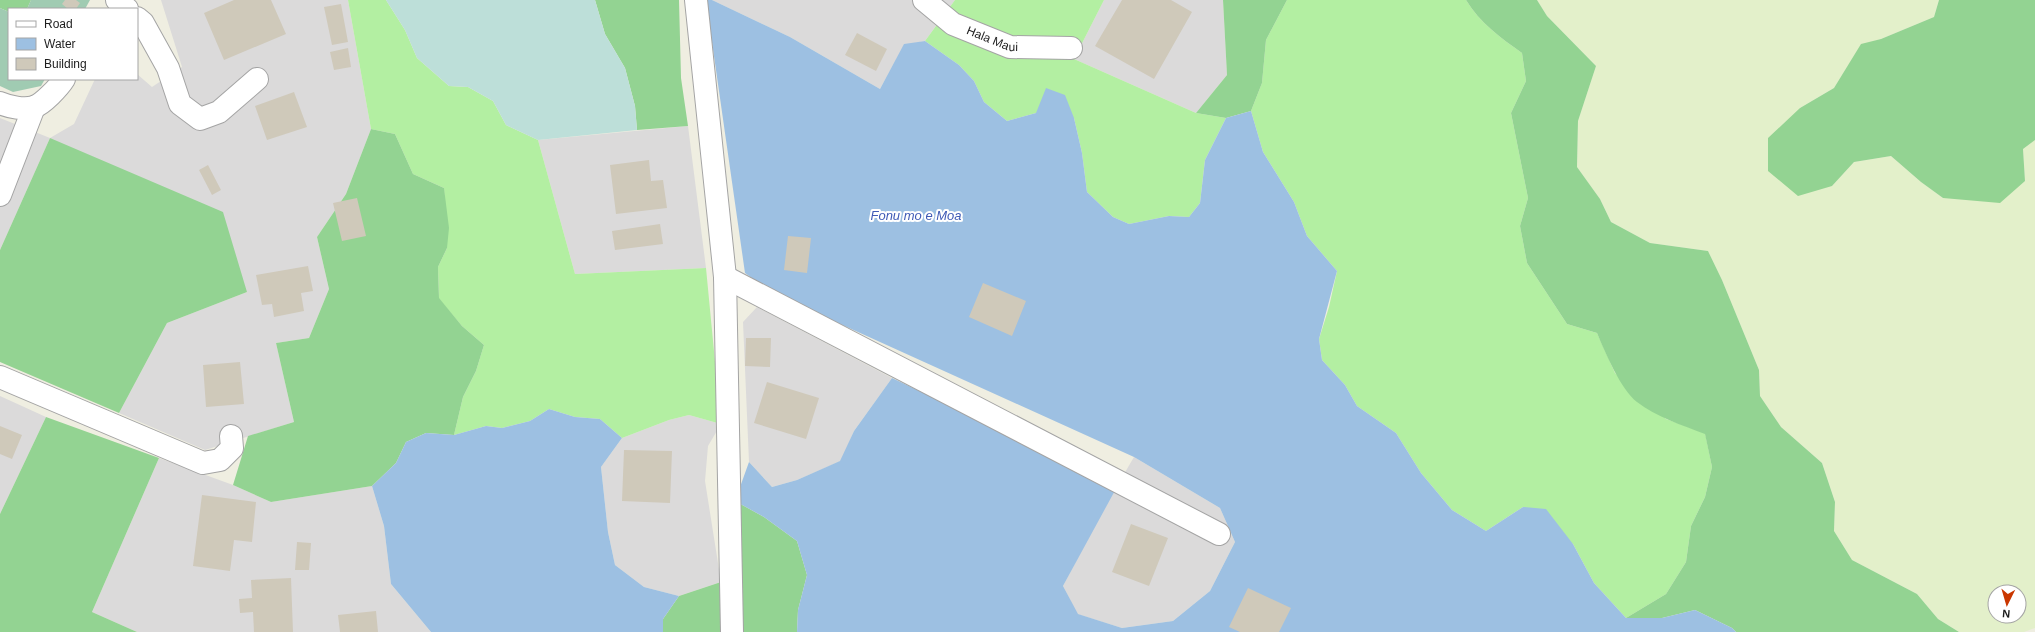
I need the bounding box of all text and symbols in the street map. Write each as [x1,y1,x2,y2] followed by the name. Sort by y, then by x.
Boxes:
[8,8,138,80] legend
[44,17,73,31] text: Road
[965,23,1018,54] street label: Hala Maui
[44,37,76,51] text: Water
[44,57,87,71] text: Building
[870,208,962,223] water label: Fonu mo e Moa
[1987,584,2027,624] north arrow
[2002,608,2011,620] text: N

